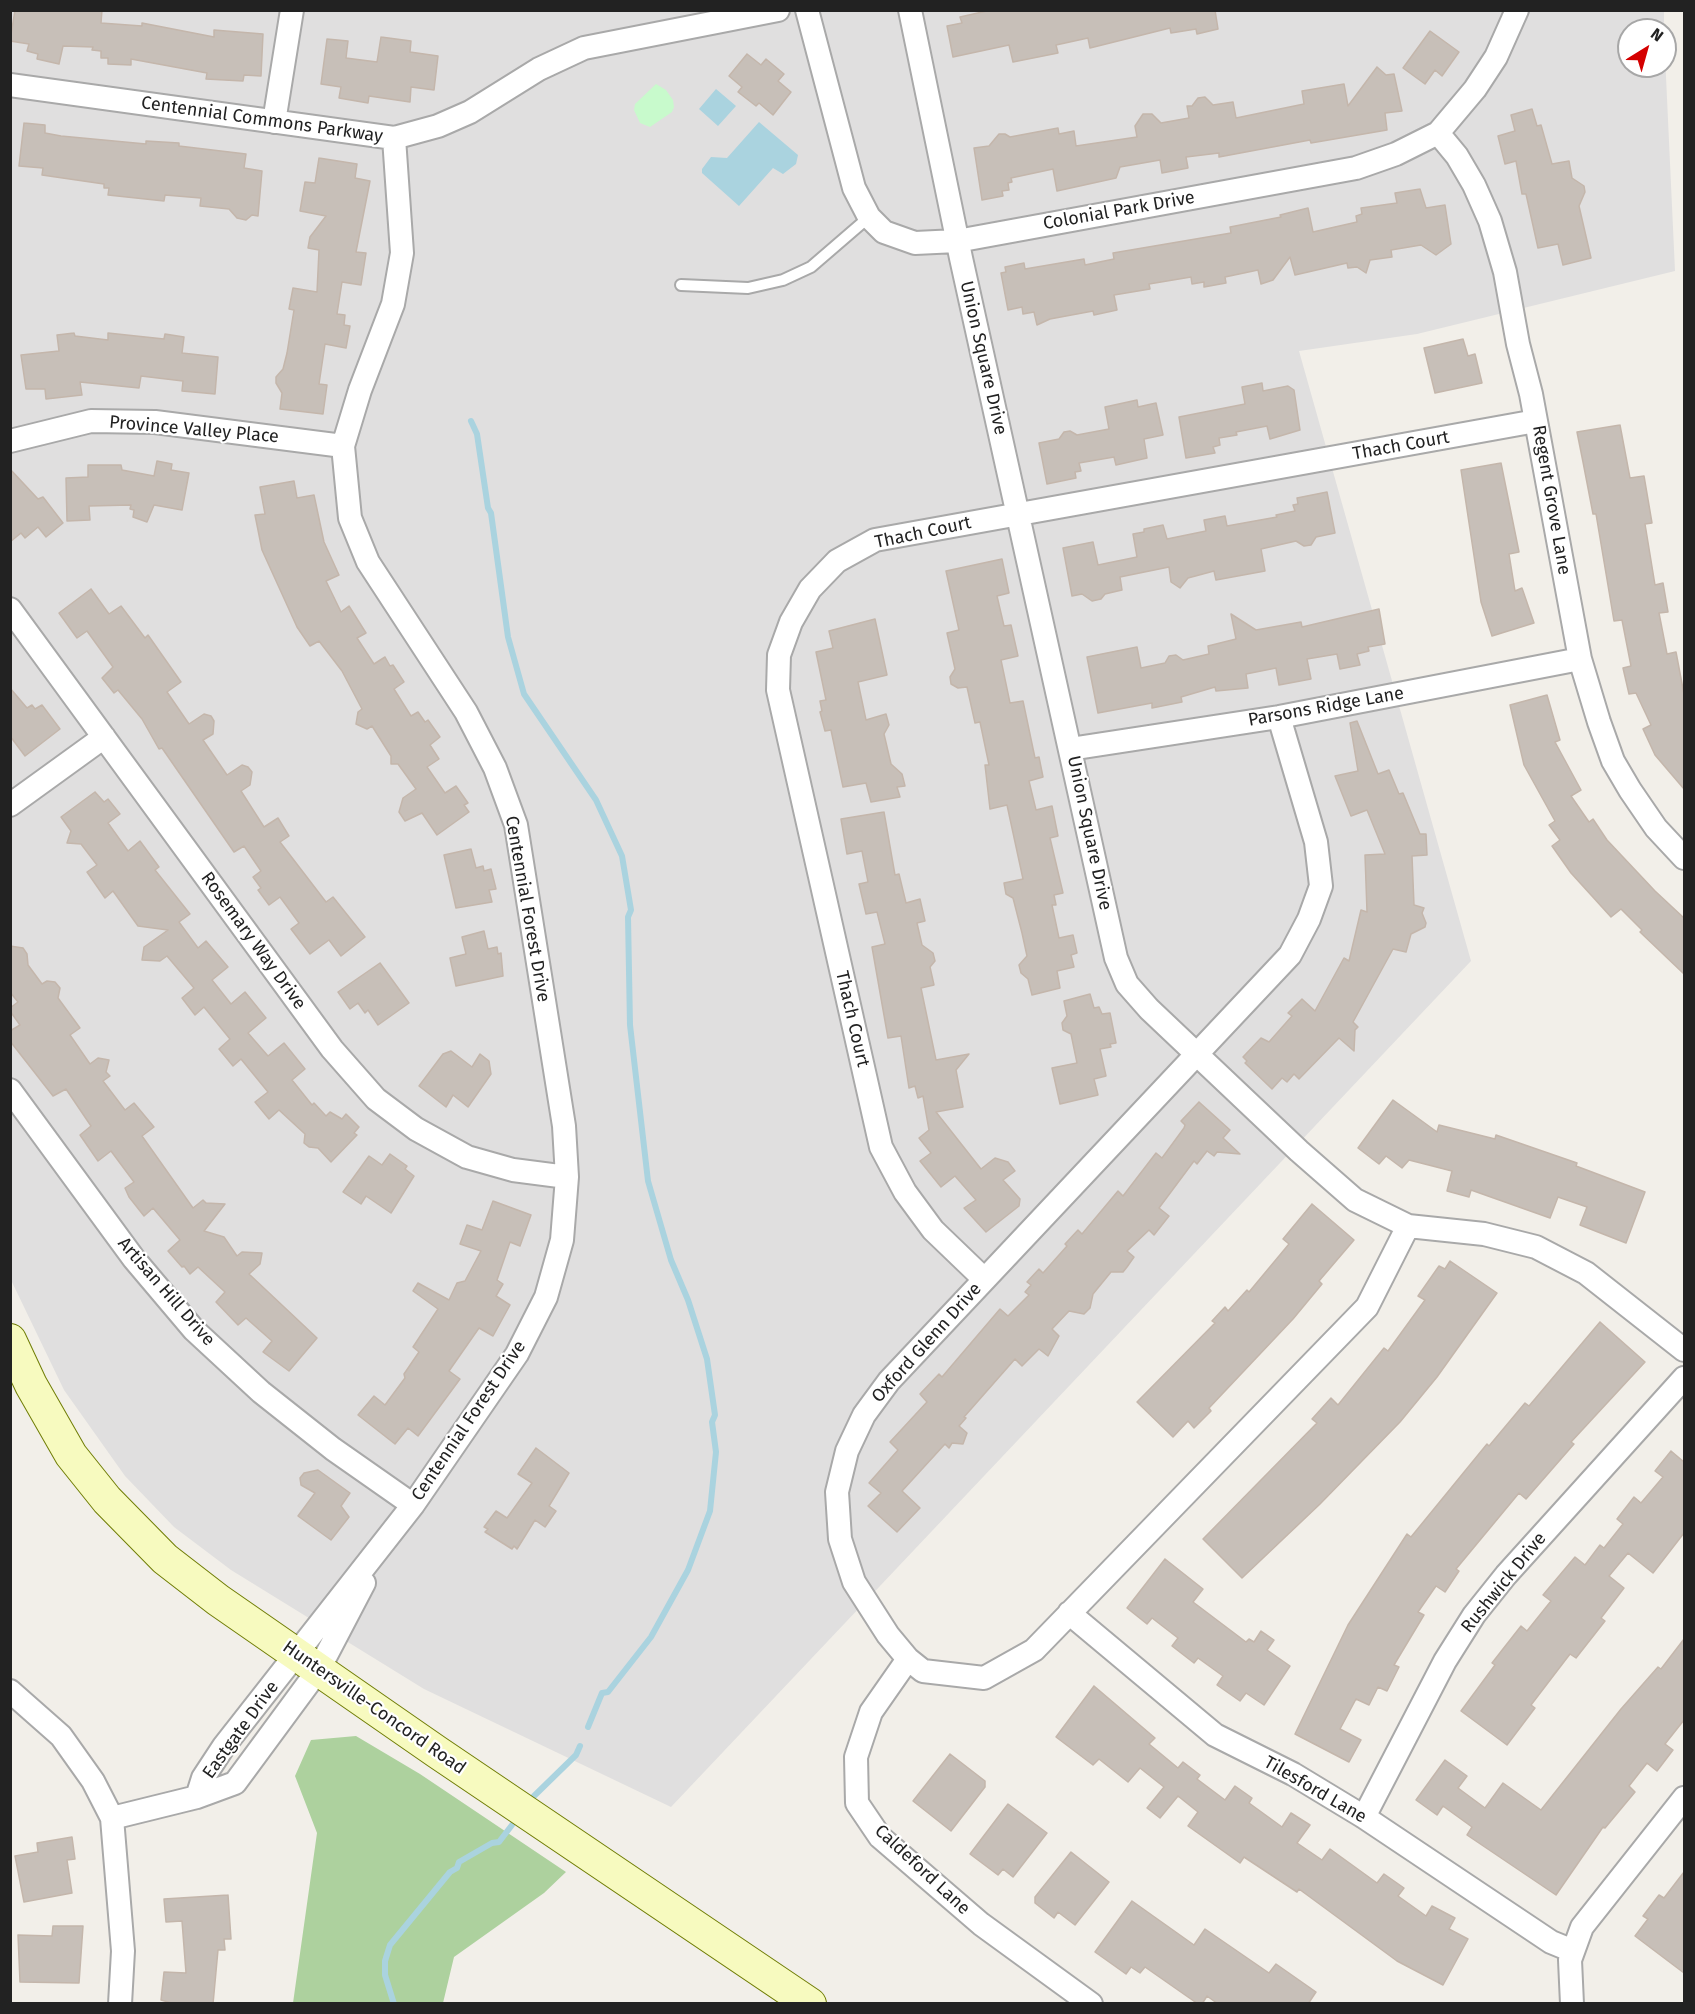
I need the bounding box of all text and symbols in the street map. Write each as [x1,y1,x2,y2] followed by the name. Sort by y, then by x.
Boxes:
[1617,18,1677,78] north arrow
[1647,24,1667,46] text: N
[140,92,384,148] street label: Centennial Commons Parkway
[1041,187,1197,235] street label: Colonial Park Drive
[955,279,1011,437] street label: Union Square Drive
[108,412,280,448] street label: Province Valley Place
[1527,423,1575,577] street label: Regent Grove Lane
[1351,427,1451,465] street label: Thach Court
[873,512,973,554] street label: Thach Court
[1246,683,1406,731] street label: Parsons Ridge Lane
[1062,754,1116,912] street label: Union Square Drive
[500,814,554,1004] street label: Centennial Forest Drive
[196,868,310,1014] street label: Rosemary Way Drive
[830,969,874,1069] street label: Thach Court
[113,1233,219,1351] street label: Artisan Hill Drive
[868,1279,986,1407] street label: Oxford Glenn Drive
[407,1337,531,1505] street label: Centennial Forest Drive
[1457,1528,1551,1638] street label: Rushwick Drive
[278,1636,470,1780] street label: Huntersville-Concord Road
[198,1677,284,1783] street label: Eastgate Drive
[1260,1752,1370,1828] street label: Tilesford Lane
[870,1820,974,1920] street label: Caldeford Lane

